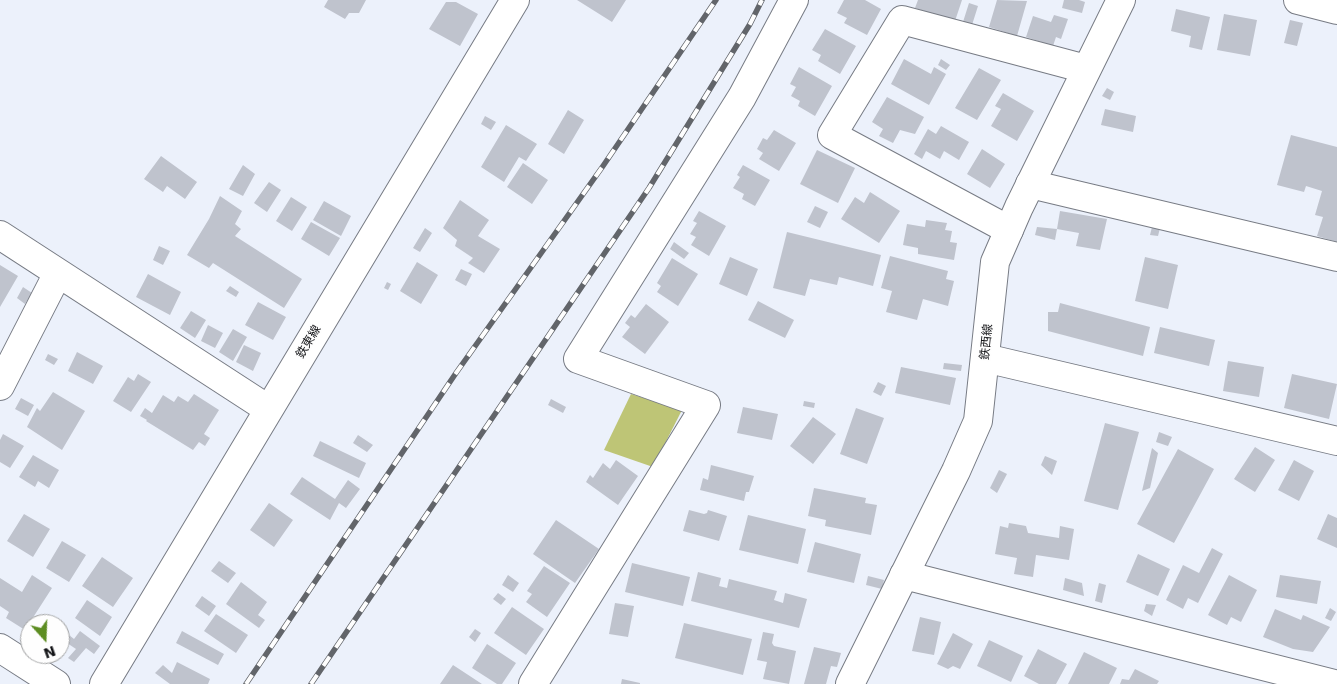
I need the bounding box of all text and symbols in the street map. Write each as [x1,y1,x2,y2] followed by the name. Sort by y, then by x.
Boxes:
[294,323,324,361] street label: 鉄東線
[978,323,996,361] street label: 鉄西線
[20,614,70,664] north arrow
[42,643,58,662] text: N

